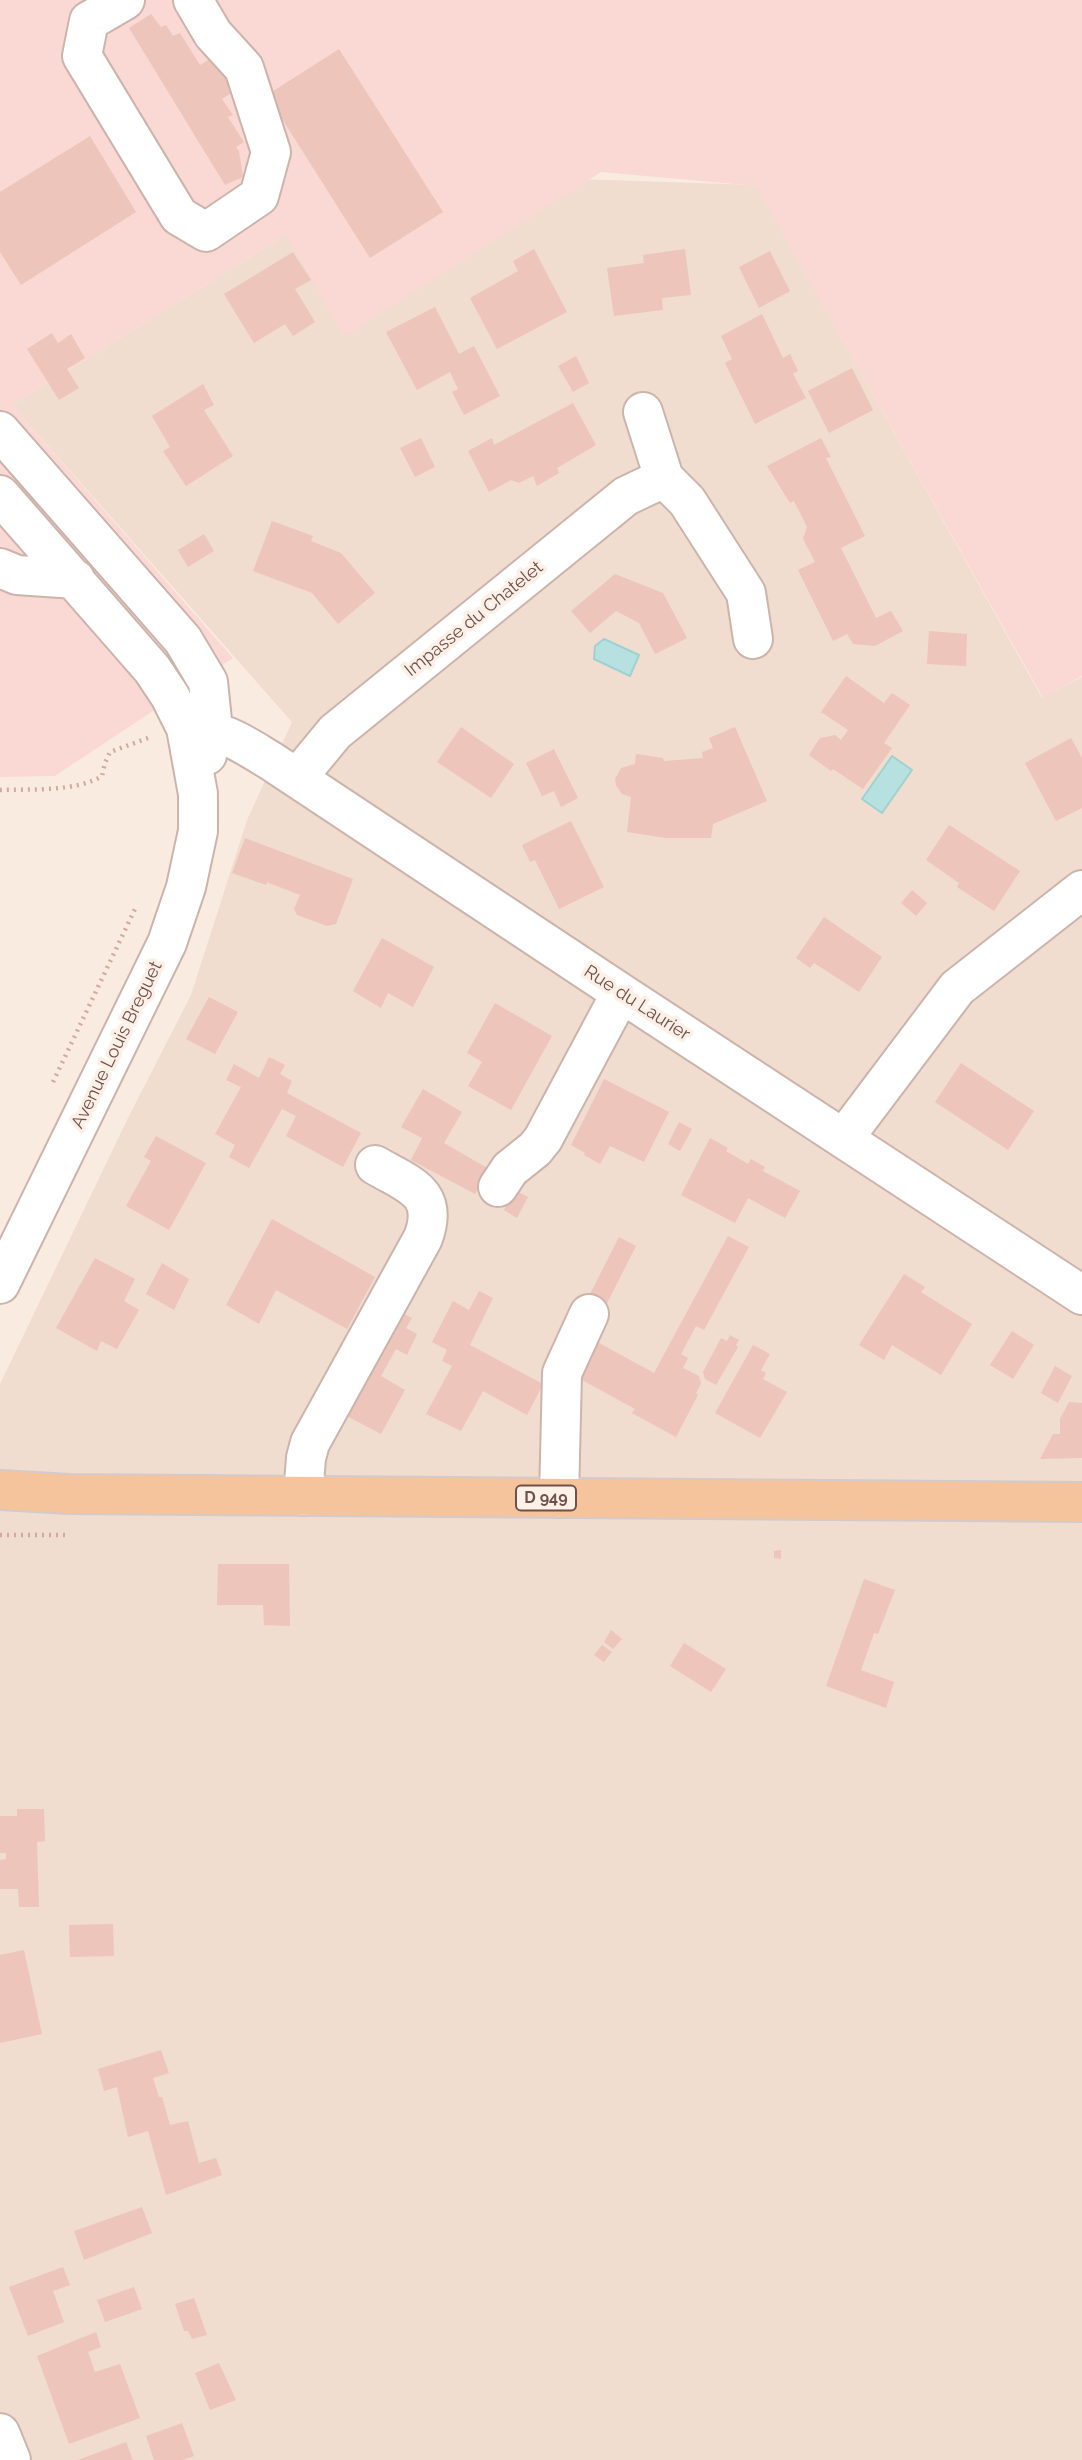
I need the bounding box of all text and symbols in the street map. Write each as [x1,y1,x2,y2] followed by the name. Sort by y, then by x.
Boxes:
[401,557,547,681] street label: Impasse du Chatelet
[67,958,167,1132] street label: Avenue Louis Breguet
[580,961,694,1045] street label: Rue du Laurier
[516,1486,576,1510] road number: D 949

